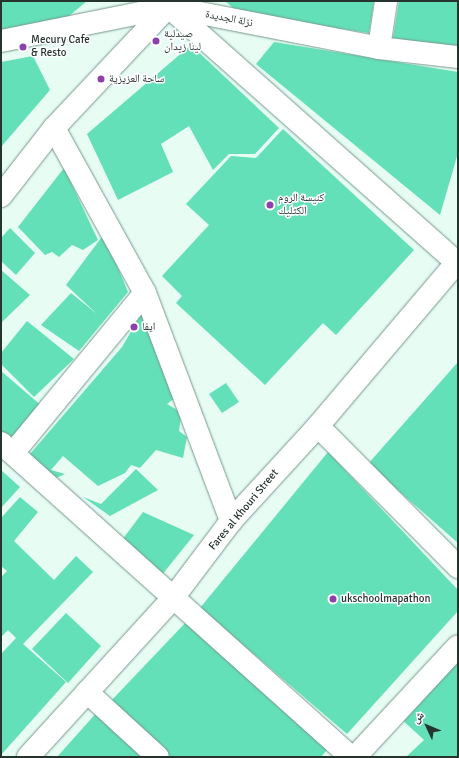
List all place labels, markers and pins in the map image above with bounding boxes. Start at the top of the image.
place label: صيدلية لينا زيدان [164,28,201,54]
place label: Mecury Cafe & Resto [31,34,90,60]
marker: صيدلية لينا زيدان [151,36,161,46]
marker: Mecury Cafe & Resto [18,42,28,52]
place label: ساحة العزيزية [109,72,164,86]
marker: ساحة العزيزية [96,74,106,84]
place label: كنيسة الروم الكثليك [278,192,324,218]
marker: كنيسة الروم الكثليك [265,200,275,210]
place label: ايفا [142,320,155,334]
marker: ايفا [129,322,139,332]
place label: ukschoolmapathon [341,592,430,606]
marker: ukschoolmapathon [328,594,338,604]

